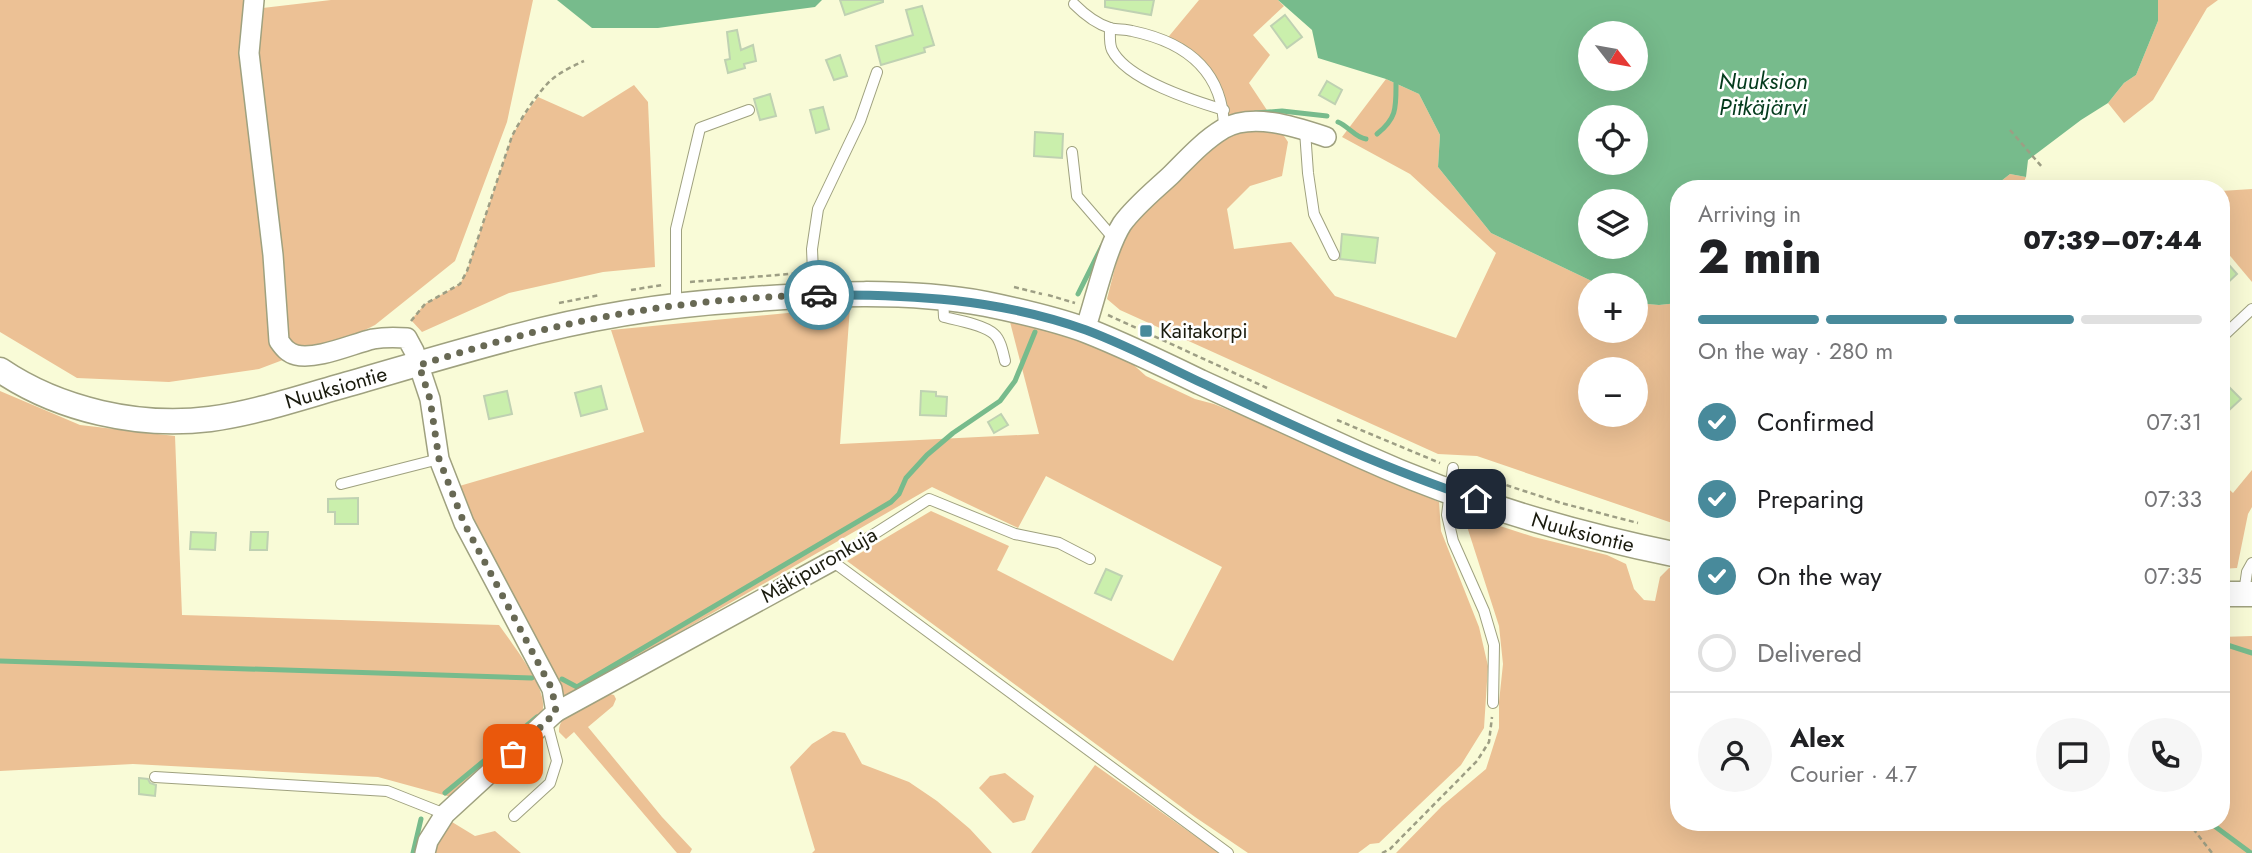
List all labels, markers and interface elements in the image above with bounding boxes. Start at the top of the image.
north arrow [1578,21,1648,91]
map controls [1578,21,1648,427]
water label: Nuuksion Pitkäjärvi [1718,64,1808,124]
button: locate [1578,105,1648,175]
button: layers [1578,189,1648,259]
text: Arriving in [1698,197,1801,231]
text: 07:39–07:44 [2023,221,2202,259]
text: 2 min [1698,224,1822,290]
courier [784,260,854,330]
button: + [1578,273,1648,343]
icon: car [800,276,838,314]
place label: Kaitakorpi [1160,316,1248,346]
marker: Kaitakorpi [1138,323,1154,339]
text: On the way · 280 m [1698,334,1893,368]
button: − [1578,357,1648,427]
street label: Nuuksiontie [281,359,391,417]
icon: check [1698,403,1736,441]
text: Confirmed [1757,403,1874,441]
text: 07:31 [2146,405,2202,439]
pin [1446,469,1506,529]
icon: home [1457,480,1495,518]
icon: check [1698,480,1736,518]
text: Preparing [1757,480,1864,518]
text: 07:33 [2144,482,2202,516]
street label: Nuuksiontie [1528,504,1638,560]
street label: Mäkipuronkuja [755,520,883,610]
icon: check [1698,557,1736,595]
text: On the way [1757,557,1882,595]
text: 07:35 [2144,559,2202,593]
text: Delivered [1757,634,1862,672]
button: person [1698,718,1772,792]
button: chat [2036,718,2110,792]
button: phone [2128,718,2202,792]
text: Alex [1790,719,1844,757]
pin [483,724,543,784]
icon: bag [494,735,532,773]
text: Courier · 4.7 [1790,757,1917,791]

